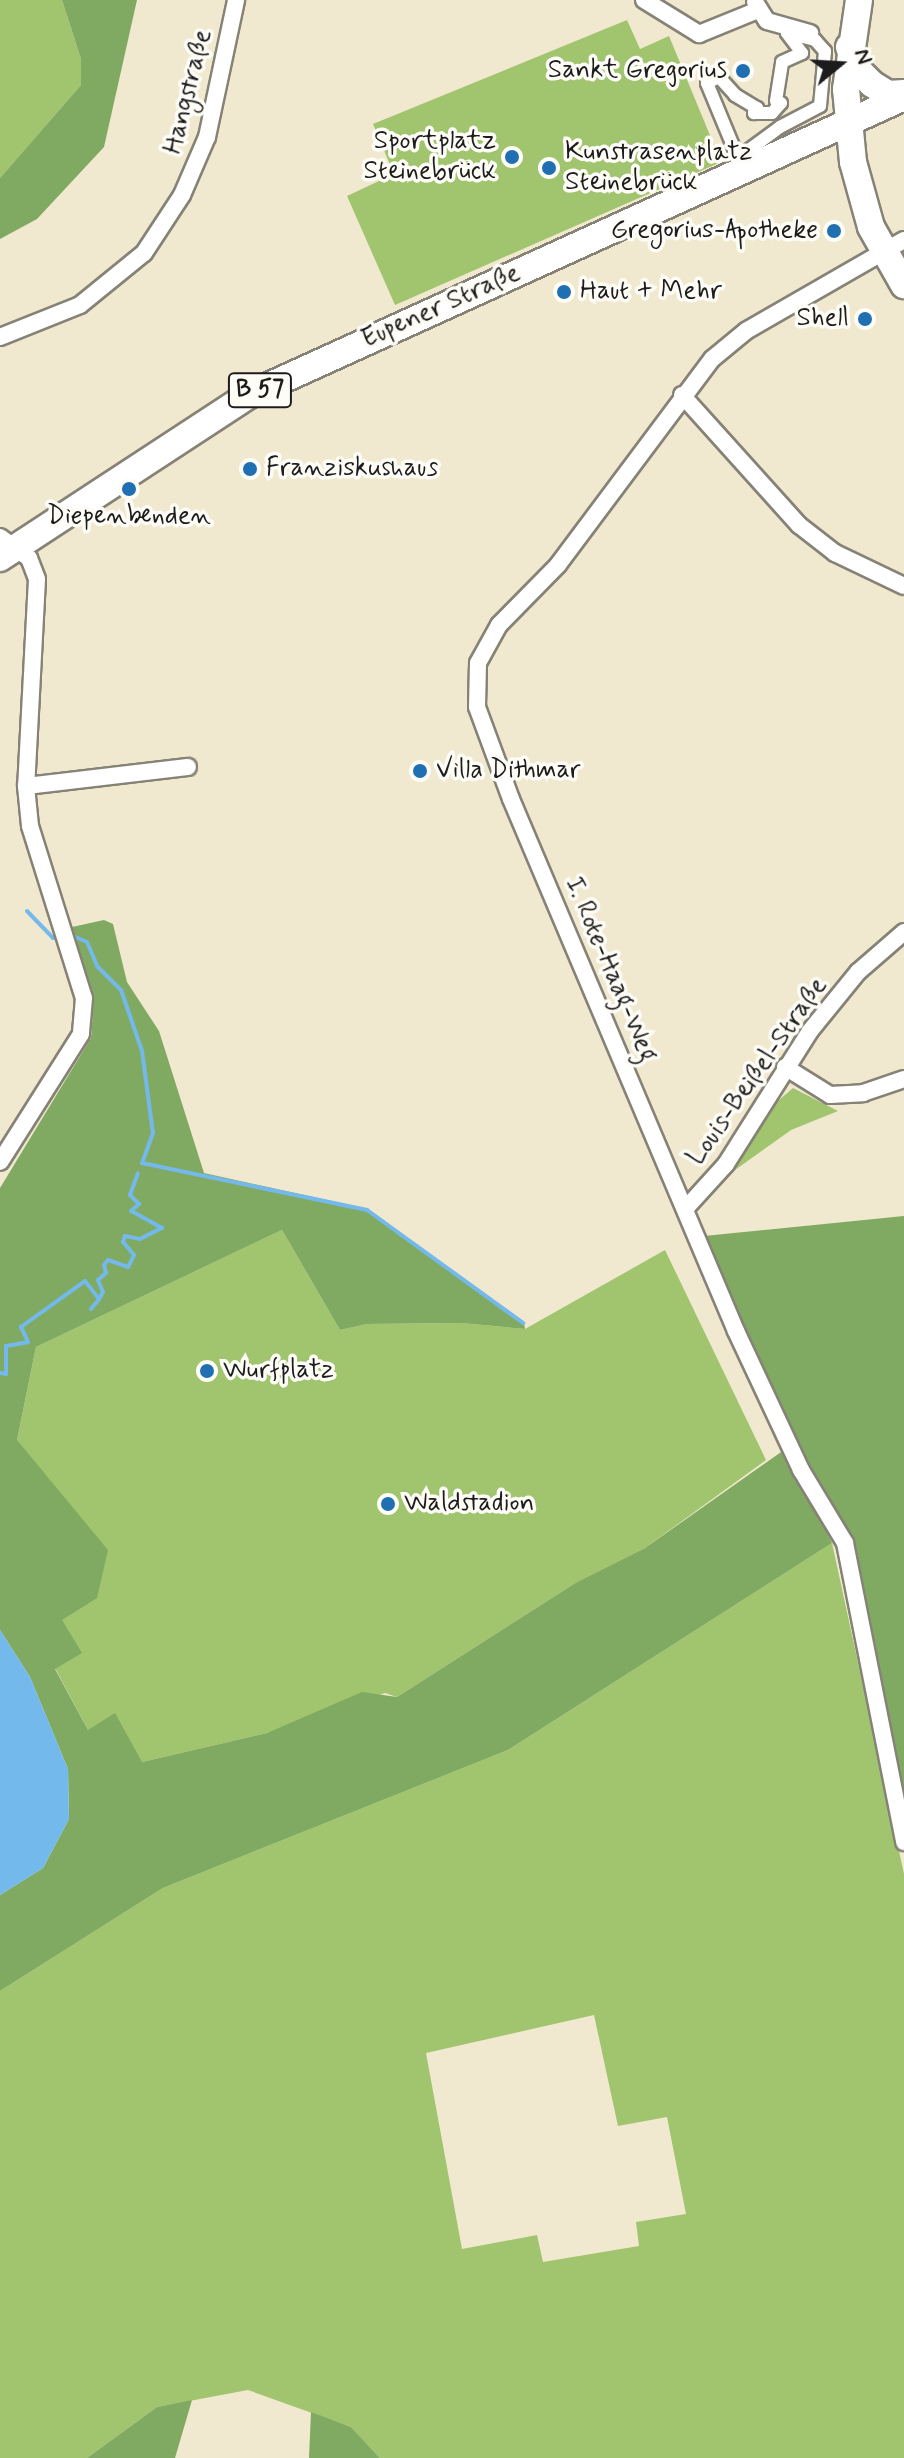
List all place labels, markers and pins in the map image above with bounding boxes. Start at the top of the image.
place label: Sankt Gregorius [546,55,727,87]
marker: Sankt Gregorius [734,62,752,80]
place label: Sportplatz Steinebrück [364,126,496,188]
place label: Kunstrasenplatz Steinebrück [565,137,752,198]
marker: Sportplatz Steinebrück [503,148,521,166]
marker: Kunstrasenplatz Steinebrück [540,159,558,177]
place label: Gregorius-Apotheke [611,215,818,247]
marker: Gregorius-Apotheke [825,222,843,240]
place label: Haut + Mehr [580,276,722,308]
marker: Haut + Mehr [555,283,573,301]
place label: Shell [797,303,849,335]
marker: Shell [856,310,874,328]
place label: Franziskushaus [266,453,438,485]
marker: Franziskushaus [241,460,259,478]
marker: Diepenbenden [120,480,138,498]
place label: Diepenbenden [47,501,211,533]
place label: Villa Dithmar [436,755,581,787]
marker: Villa Dithmar [411,762,429,780]
place label: Wurfplatz [223,1355,334,1387]
marker: Wurfplatz [198,1362,216,1380]
place label: Waldstadion [404,1488,534,1520]
marker: Waldstadion [379,1495,397,1513]

